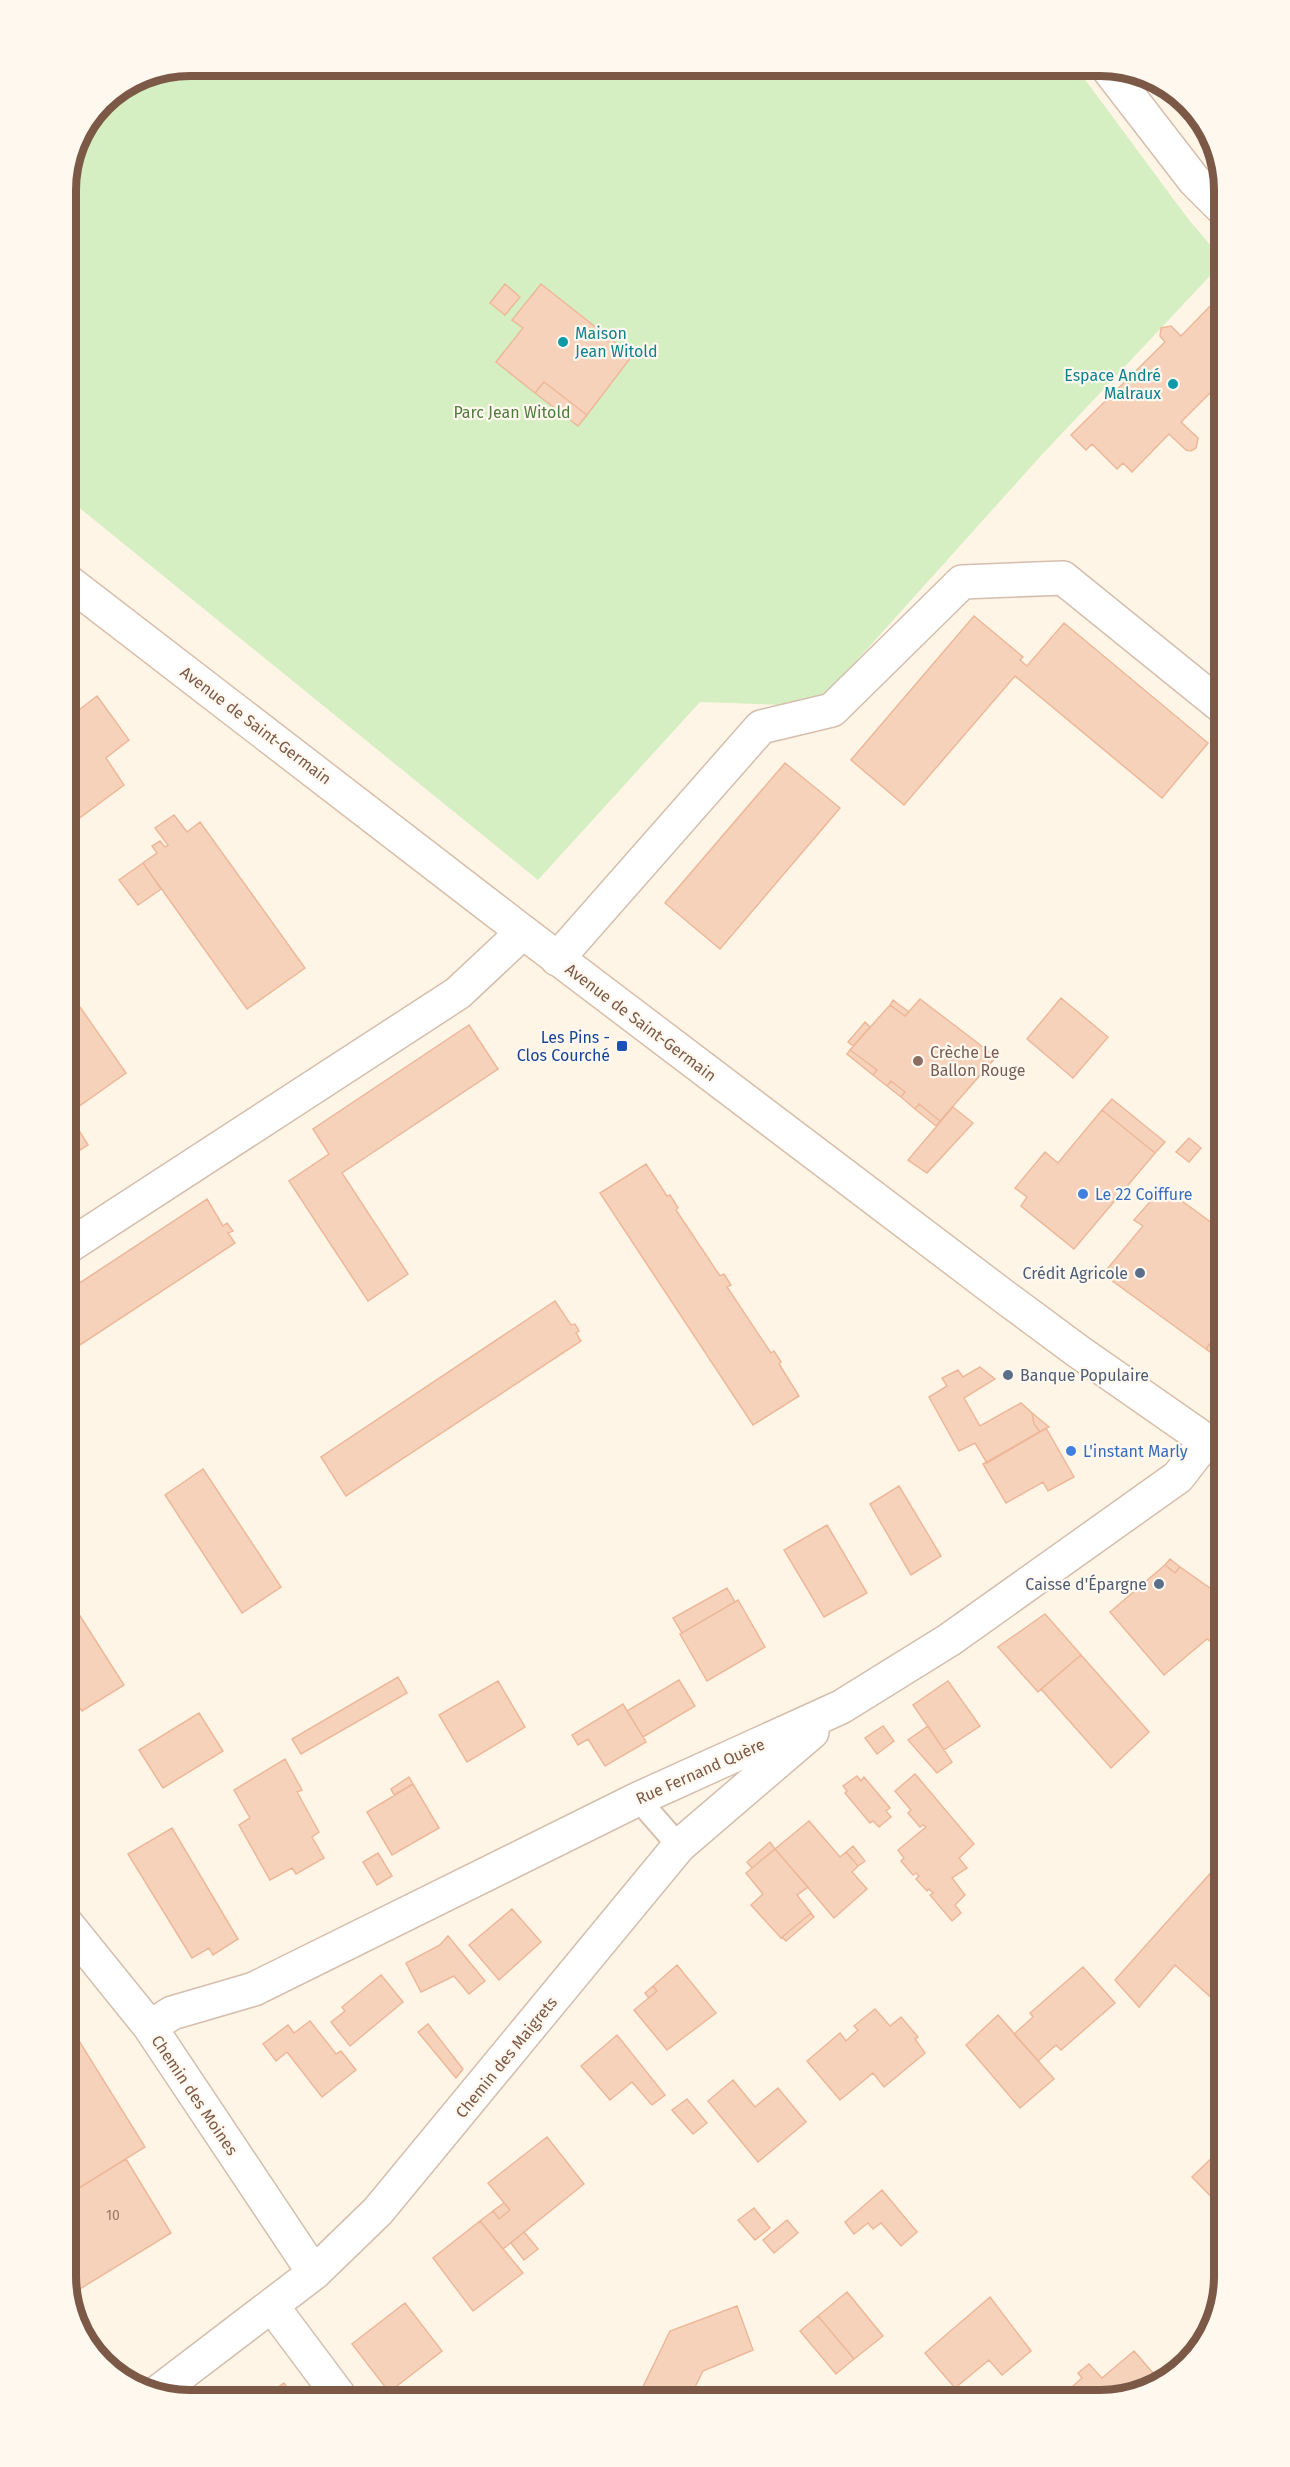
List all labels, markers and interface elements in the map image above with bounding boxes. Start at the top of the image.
place label: Maison Jean Witold [575,324,658,361]
marker: Maison Jean Witold [556,335,570,349]
place label: Espace André Malraux [1064,366,1161,403]
marker: Espace André Malraux [1166,377,1180,391]
park label: Parc Jean Witold [453,403,571,422]
street label: Avenue de Saint-Germain [176,662,335,788]
street label: Avenue de Saint-Germain [561,959,720,1085]
place label: Les Pins - Clos Courché [517,1028,610,1065]
marker: Les Pins - Clos Courché [615,1039,629,1053]
place label: Crèche Le Ballon Rouge [930,1043,1025,1080]
marker: Crèche Le Ballon Rouge [911,1054,925,1068]
place label: Le 22 Coiffure [1095,1185,1193,1204]
marker: Le 22 Coiffure [1076,1187,1090,1201]
place label: Crédit Agricole [1023,1264,1128,1283]
marker: Crédit Agricole [1133,1266,1147,1280]
place label: Banque Populaire [1020,1366,1149,1385]
marker: Banque Populaire [1001,1368,1015,1382]
place label: L'instant Marly [1083,1442,1188,1461]
marker: L'instant Marly [1064,1444,1078,1458]
place label: Caisse d'Épargne [1025,1574,1147,1594]
marker: Caisse d'Épargne [1152,1577,1166,1591]
street label: Rue Fernand Quère [633,1735,768,1808]
street label: Chemin des Maigrets [452,1993,561,2122]
street label: Chemin des Moines [147,2032,242,2159]
house number: 10 [106,2207,120,2224]

